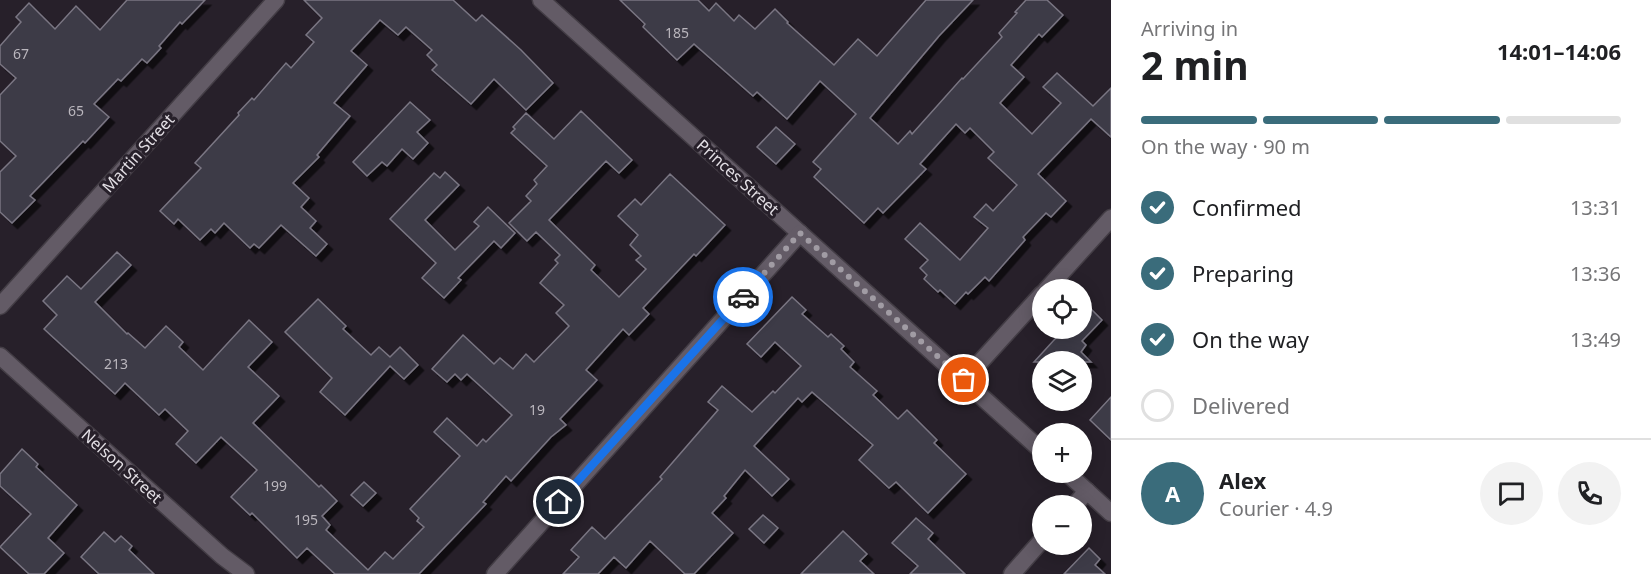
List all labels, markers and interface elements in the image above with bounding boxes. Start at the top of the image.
text: Arriving in [1141,15,1238,42]
house number: 185 [665,23,689,42]
text: 14:01–14:06 [1497,36,1621,66]
text: 2 min [1141,38,1248,91]
house number: 67 [13,44,29,63]
house number: 65 [68,101,84,120]
street label: Martin Street [97,109,179,197]
text: On the way · 90 m [1141,133,1310,160]
street label: Princes Street [692,134,784,220]
icon: check [1141,191,1174,224]
text: Confirmed [1192,192,1302,222]
text: 13:31 [1570,194,1621,221]
icon: check [1141,257,1174,290]
text: Preparing [1192,258,1294,288]
text: 13:36 [1570,260,1621,287]
courier [713,267,773,327]
map controls [1032,279,1092,555]
button: locate [1032,279,1092,339]
icon: car [727,281,760,314]
icon: check [1141,323,1174,356]
text: On the way [1192,324,1309,354]
text: 13:49 [1570,326,1621,353]
button: layers [1032,351,1092,411]
house number: 213 [104,354,128,373]
pin [938,354,989,405]
icon: bag [947,363,980,396]
text: Delivered [1192,390,1290,420]
house number: 19 [529,400,545,419]
button: + [1032,423,1092,483]
street label: Nelson Street [77,424,167,508]
button: chat [1480,462,1543,525]
button: phone [1558,462,1621,525]
text: Alex [1219,465,1266,495]
house number: 199 [263,476,287,495]
pin [533,476,584,527]
text: A [1165,478,1180,508]
icon: home [542,485,575,518]
button: − [1032,495,1092,555]
text: Courier · 4.9 [1219,495,1333,522]
house number: 195 [294,510,318,529]

